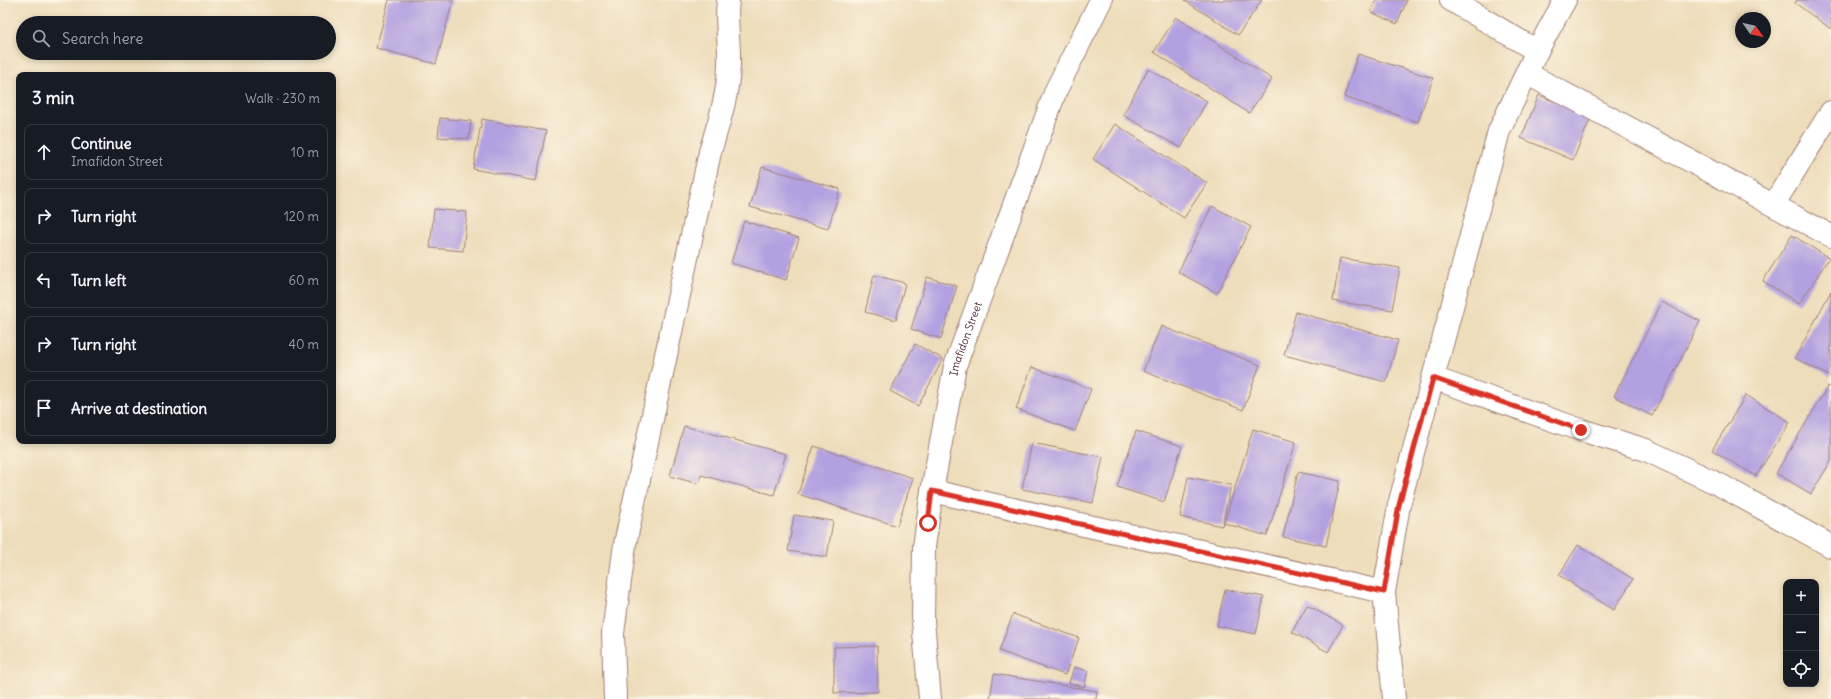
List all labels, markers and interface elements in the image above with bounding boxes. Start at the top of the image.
north arrow [1735,12,1771,48]
search box [16,16,336,60]
icon: search [30,27,52,49]
text: Search here [62,29,143,48]
text: 3 min [32,87,74,109]
text: Walk · 230 m [245,90,320,107]
text: Continue [71,134,132,153]
icon: ahead [33,141,55,163]
text: 10 m [291,144,319,161]
text: Imafidon Street [71,153,163,170]
icon: right [33,205,55,227]
text: Turn right [71,207,136,226]
text: 120 m [284,208,319,225]
icon: left [33,269,55,291]
text: Turn left [71,271,126,290]
text: 60 m [288,272,319,289]
street label: Imafidon Street [946,300,985,377]
icon: right [33,333,55,355]
text: Turn right [71,335,136,354]
text: 40 m [288,336,319,353]
icon: arrive [33,397,55,419]
text: Arrive at destination [71,399,207,418]
route end [1572,421,1590,439]
route start [919,514,937,532]
map controls [1783,579,1819,687]
button: + [1783,579,1819,615]
button: − [1783,615,1819,651]
button: locate [1783,651,1819,687]

